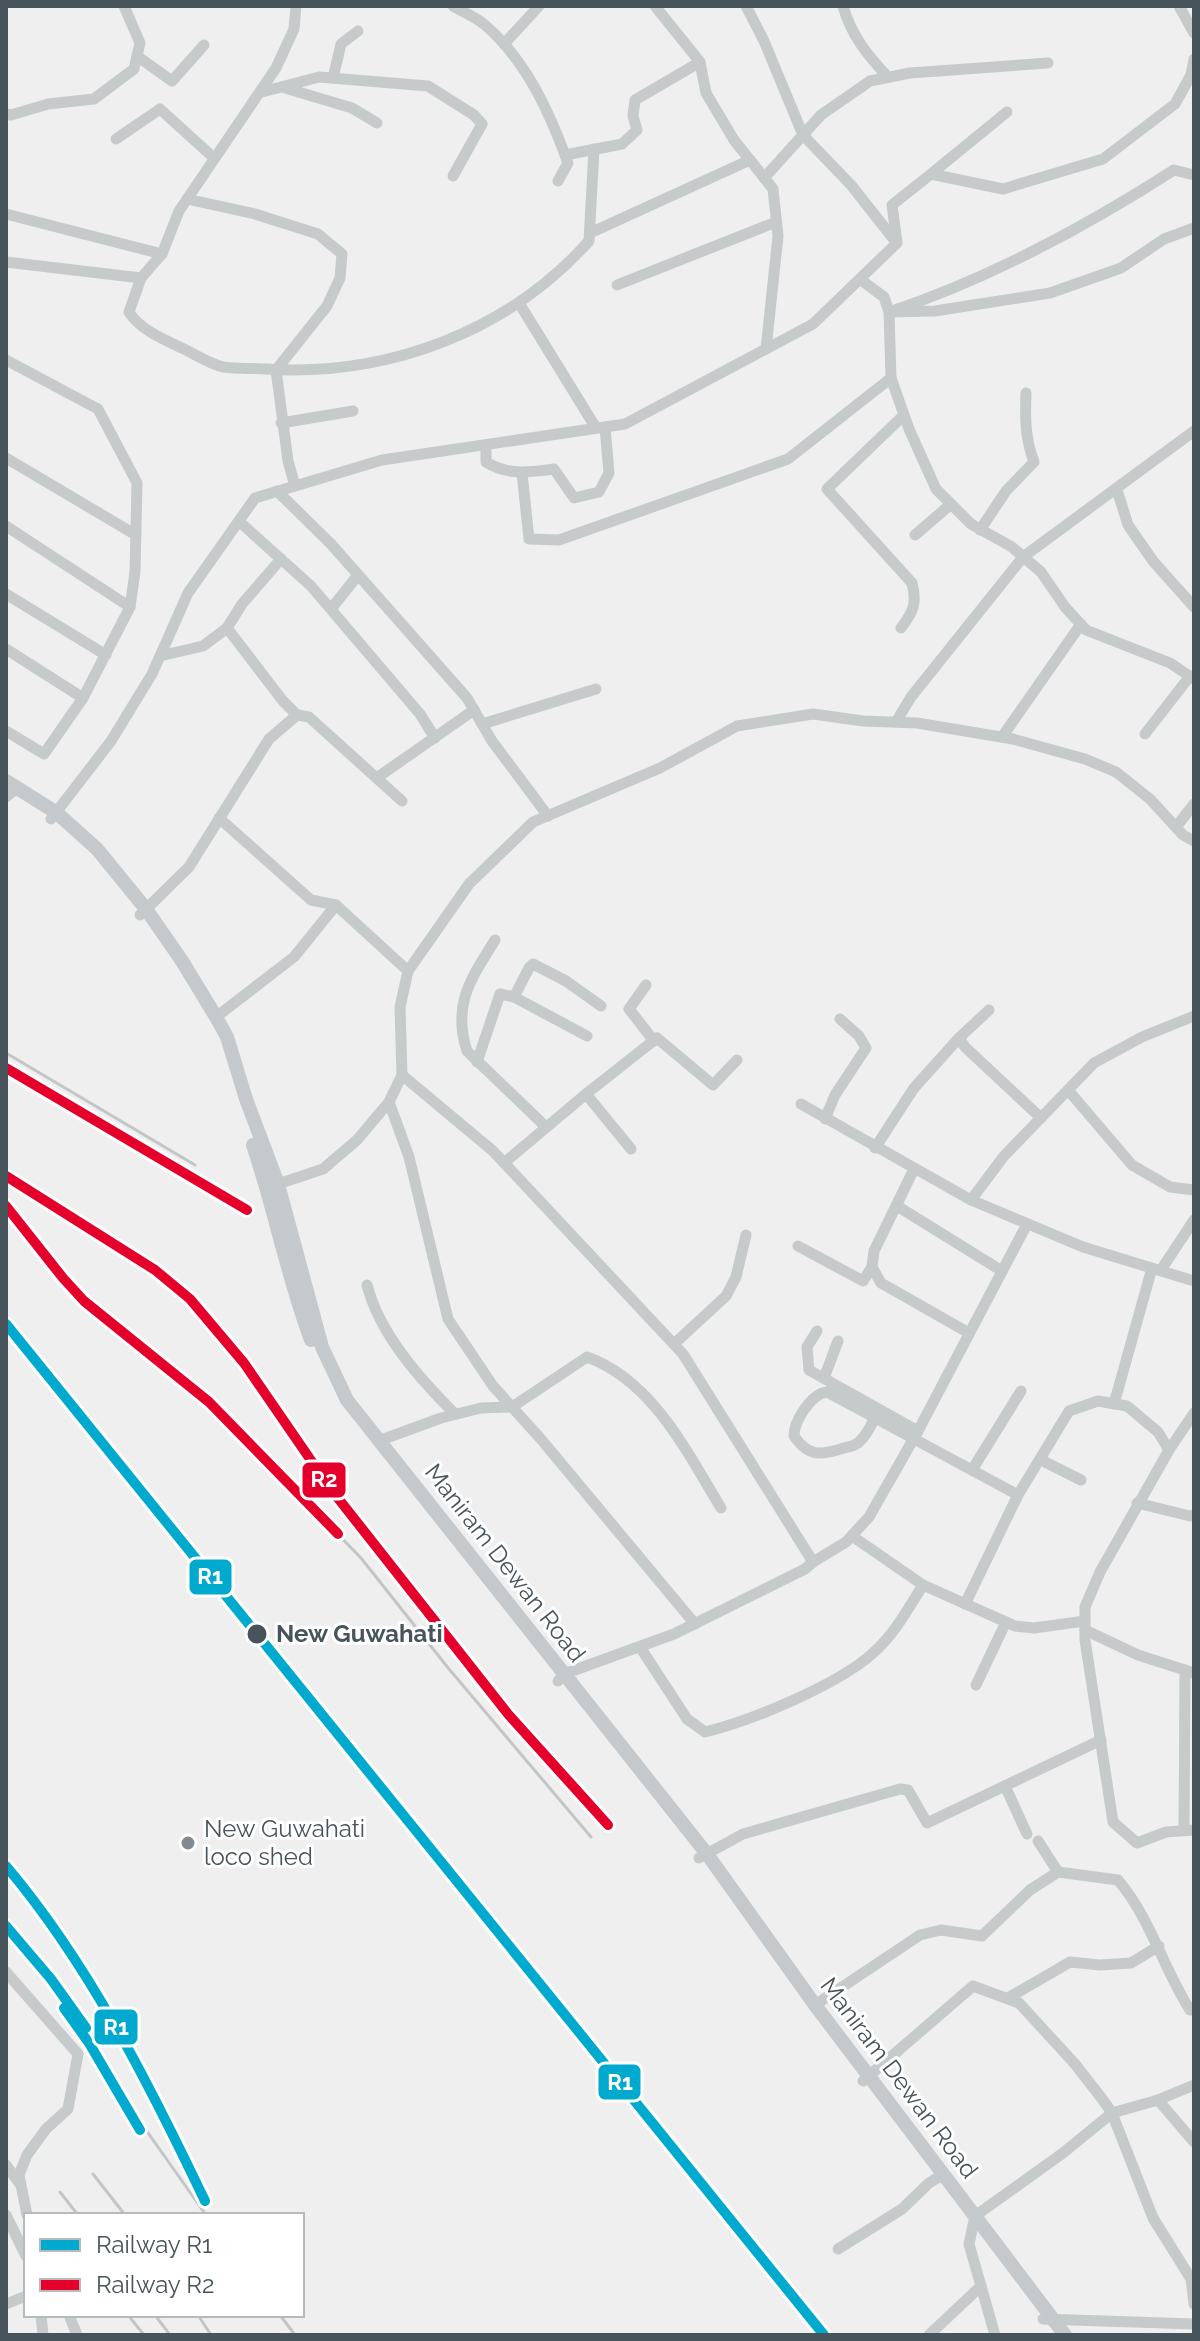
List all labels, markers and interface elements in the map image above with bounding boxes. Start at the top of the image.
street label: Maniram Dewan Road [419,1458,592,1668]
line badge: R2 [301,1461,347,1499]
text: R2 [310,1466,338,1492]
line badge: R1 [188,1558,233,1596]
text: R1 [197,1563,223,1589]
place label: New Guwahati [276,1619,443,1648]
marker: New Guwahati [245,1622,269,1646]
place label: New Guwahati loco shed [204,1814,365,1871]
marker: New Guwahati loco shed [179,1834,197,1852]
street label: Maniram Dewan Road [814,1972,984,2184]
line badge: R1 [93,2008,139,2046]
text: R1 [103,2014,129,2040]
line badge: R1 [597,2063,642,2101]
text: R1 [607,2069,633,2095]
legend [24,2213,304,2317]
text: Railway R1 [96,2230,212,2259]
text: Railway R2 [96,2270,214,2299]

